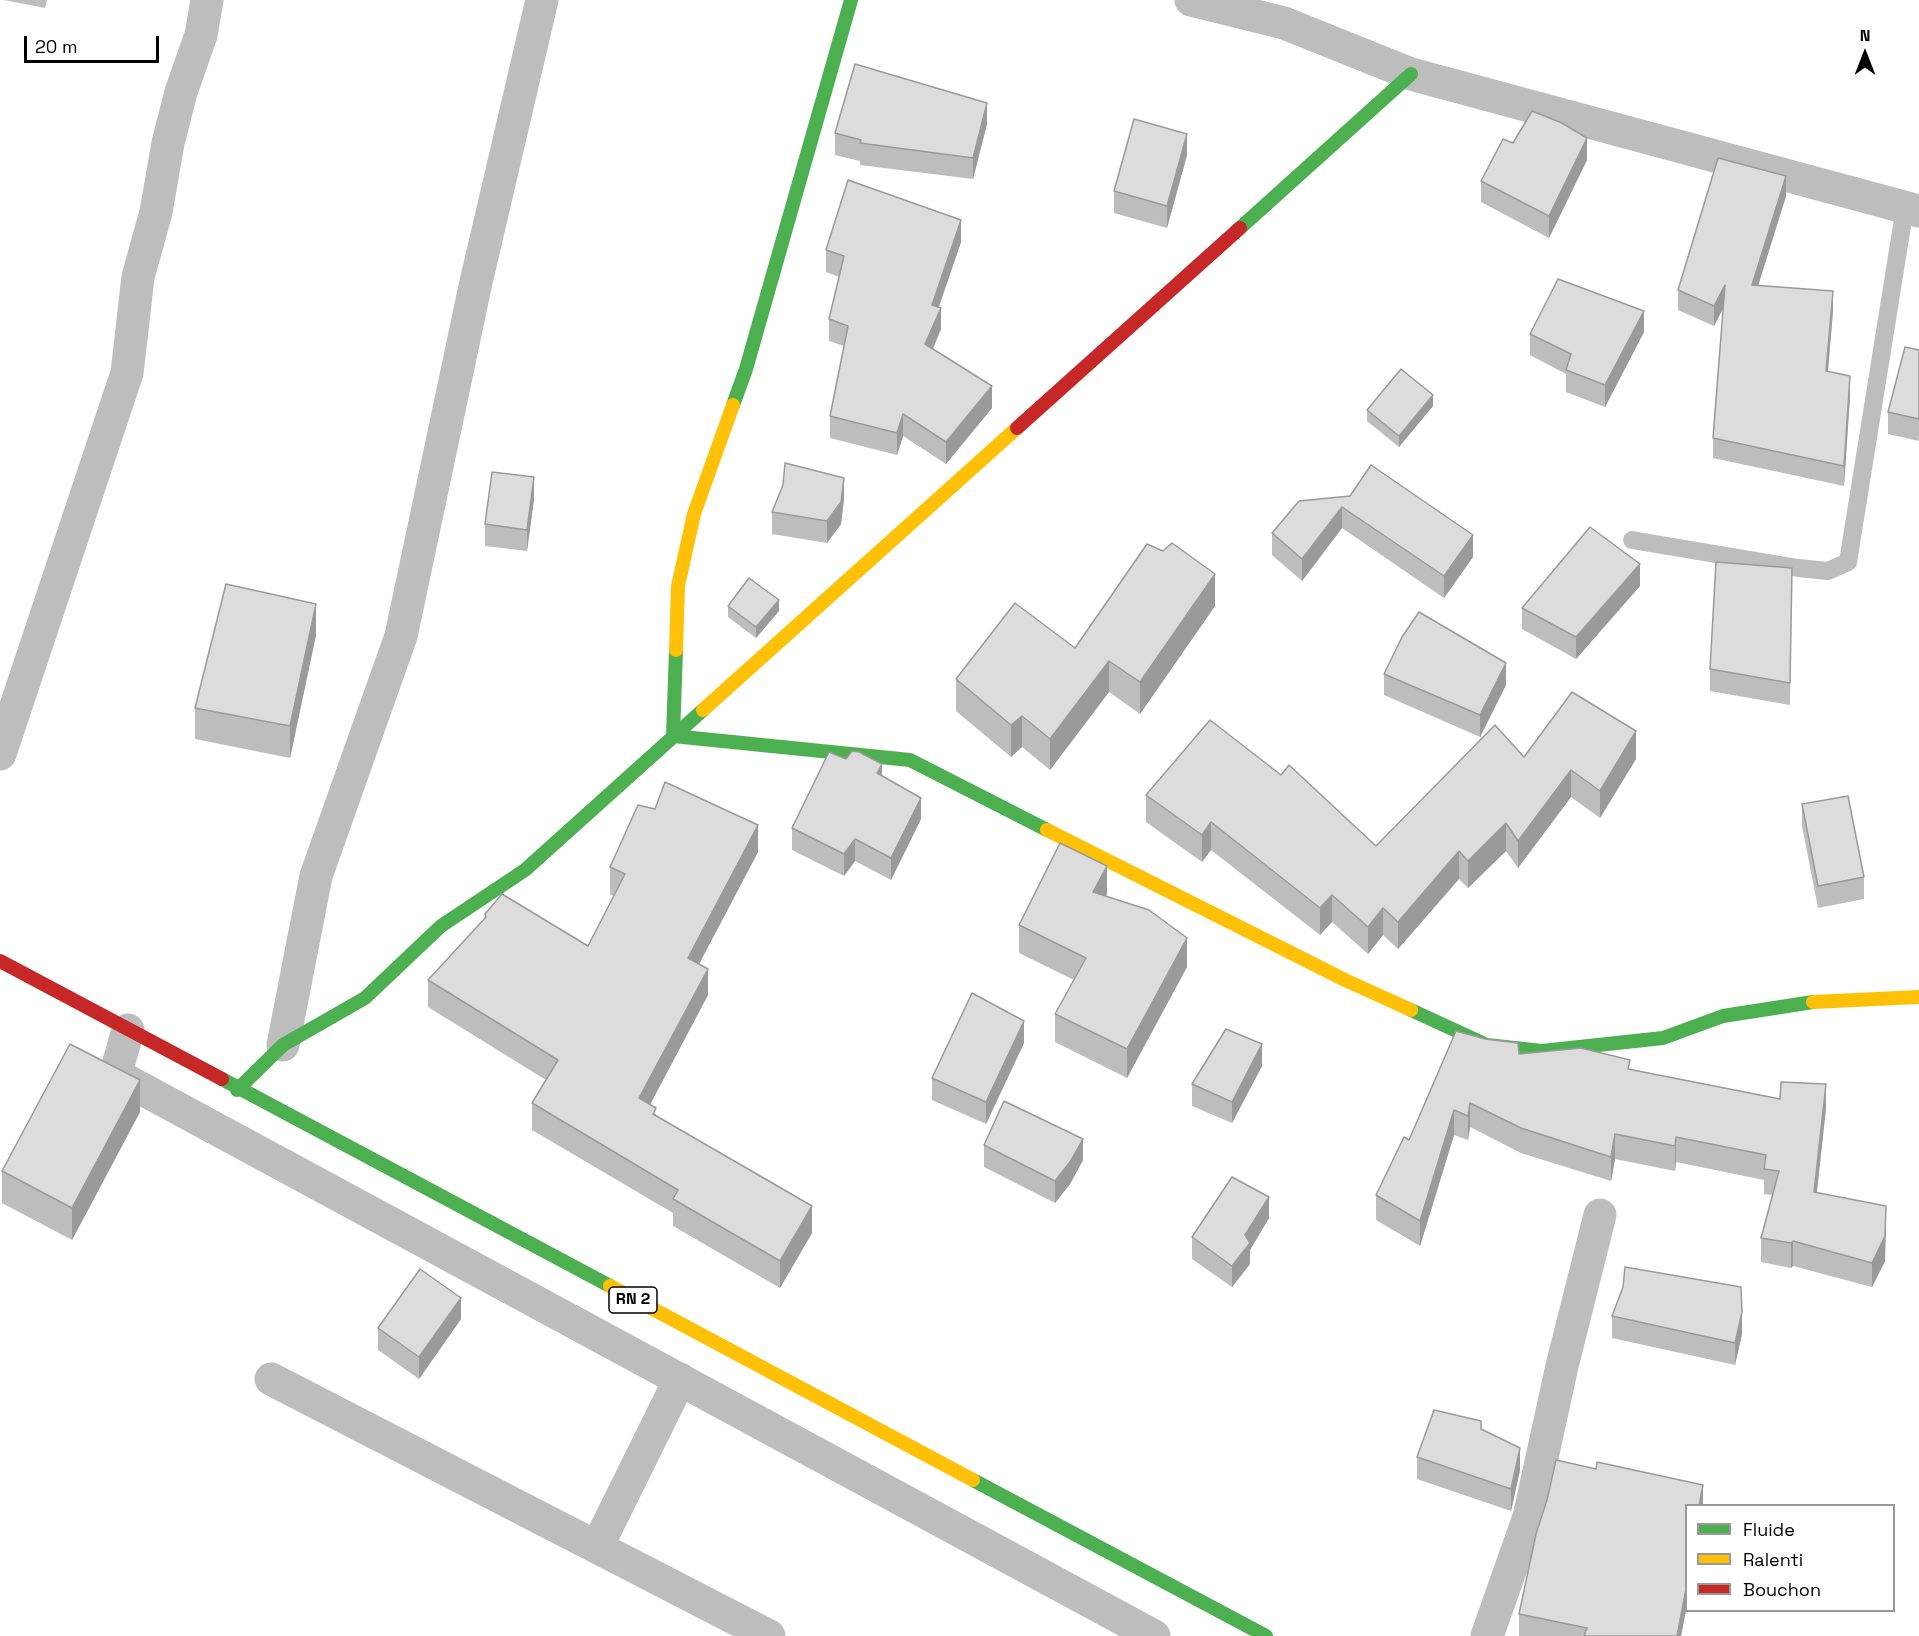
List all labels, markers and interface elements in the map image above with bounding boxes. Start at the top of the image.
scale bar [27,24,162,62]
north arrow [1835,24,1895,84]
text: N [1860,25,1870,46]
text: 20 m [35,35,78,58]
road number: RN 2 [609,1287,657,1313]
legend [1685,1504,1895,1612]
text: Fluide [1743,1518,1795,1541]
text: Ralenti [1743,1548,1803,1571]
text: Bouchon [1743,1578,1821,1601]

